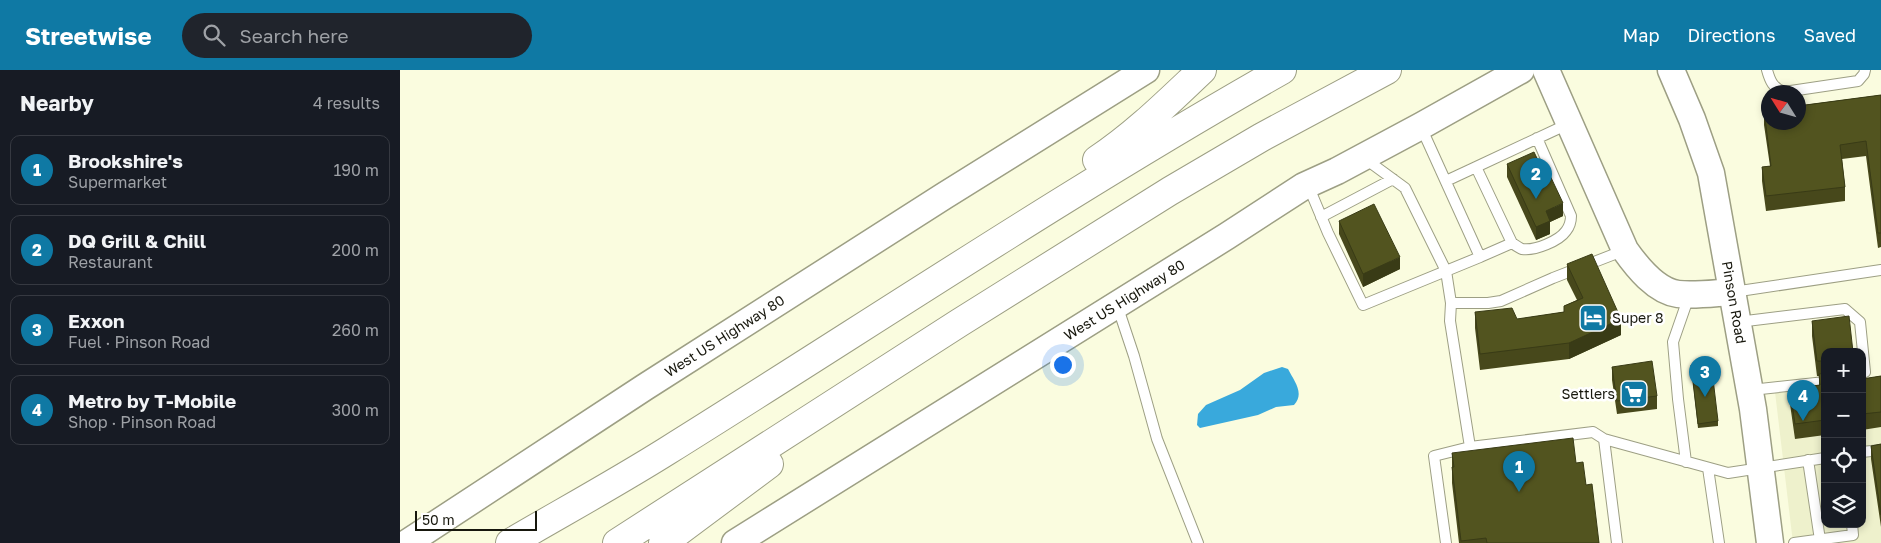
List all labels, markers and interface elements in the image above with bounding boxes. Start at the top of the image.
search box [182,13,532,58]
text: Streetwise [25,21,152,50]
icon: search [200,21,228,49]
text: Search here [240,24,348,47]
text: Map [1623,24,1659,46]
text: Directions [1687,24,1775,46]
text: Saved [1803,24,1856,46]
north arrow [1761,85,1806,130]
text: Nearby [20,90,94,116]
text: 4 results [313,93,380,113]
text: Brookshire's [68,149,183,172]
pin: 2 [1520,158,1552,199]
text: 1 [33,160,41,180]
text: 190 m [333,160,379,180]
text: Supermarket [68,172,167,192]
text: DQ Grill & Chill [68,229,206,252]
text: 2 [32,240,42,260]
text: 200 m [332,240,379,260]
text: Restaurant [68,252,153,272]
street label: West US Highway 80 [1061,256,1188,344]
street label: Pinson Road [1719,260,1750,345]
street label: West US Highway 80 [661,291,787,380]
hotel icon: Super 8 [1578,303,1608,333]
text: Exxon [68,309,125,332]
place label: Super 8 [1612,309,1664,326]
text: 3 [32,320,42,340]
text: 260 m [332,320,379,340]
text: Fuel · Pinson Road [68,332,210,352]
map controls [1821,348,1866,528]
button: + [1821,348,1866,393]
your location [1050,352,1076,378]
pin: 3 [1689,356,1721,397]
supermarket icon: Settlers [1619,379,1649,409]
pin: 4 [1787,380,1819,421]
place label: Settlers [1562,385,1615,402]
text: Metro by T-Mobile [68,389,236,412]
button: − [1821,393,1866,438]
text: 4 [32,400,42,420]
text: 300 m [332,400,379,420]
text: Shop · Pinson Road [68,412,216,432]
button: locate [1821,438,1866,483]
pin: 1 [1503,451,1535,492]
button: layers [1821,483,1866,528]
scale bar [415,508,538,531]
text: 50 m [422,511,455,528]

